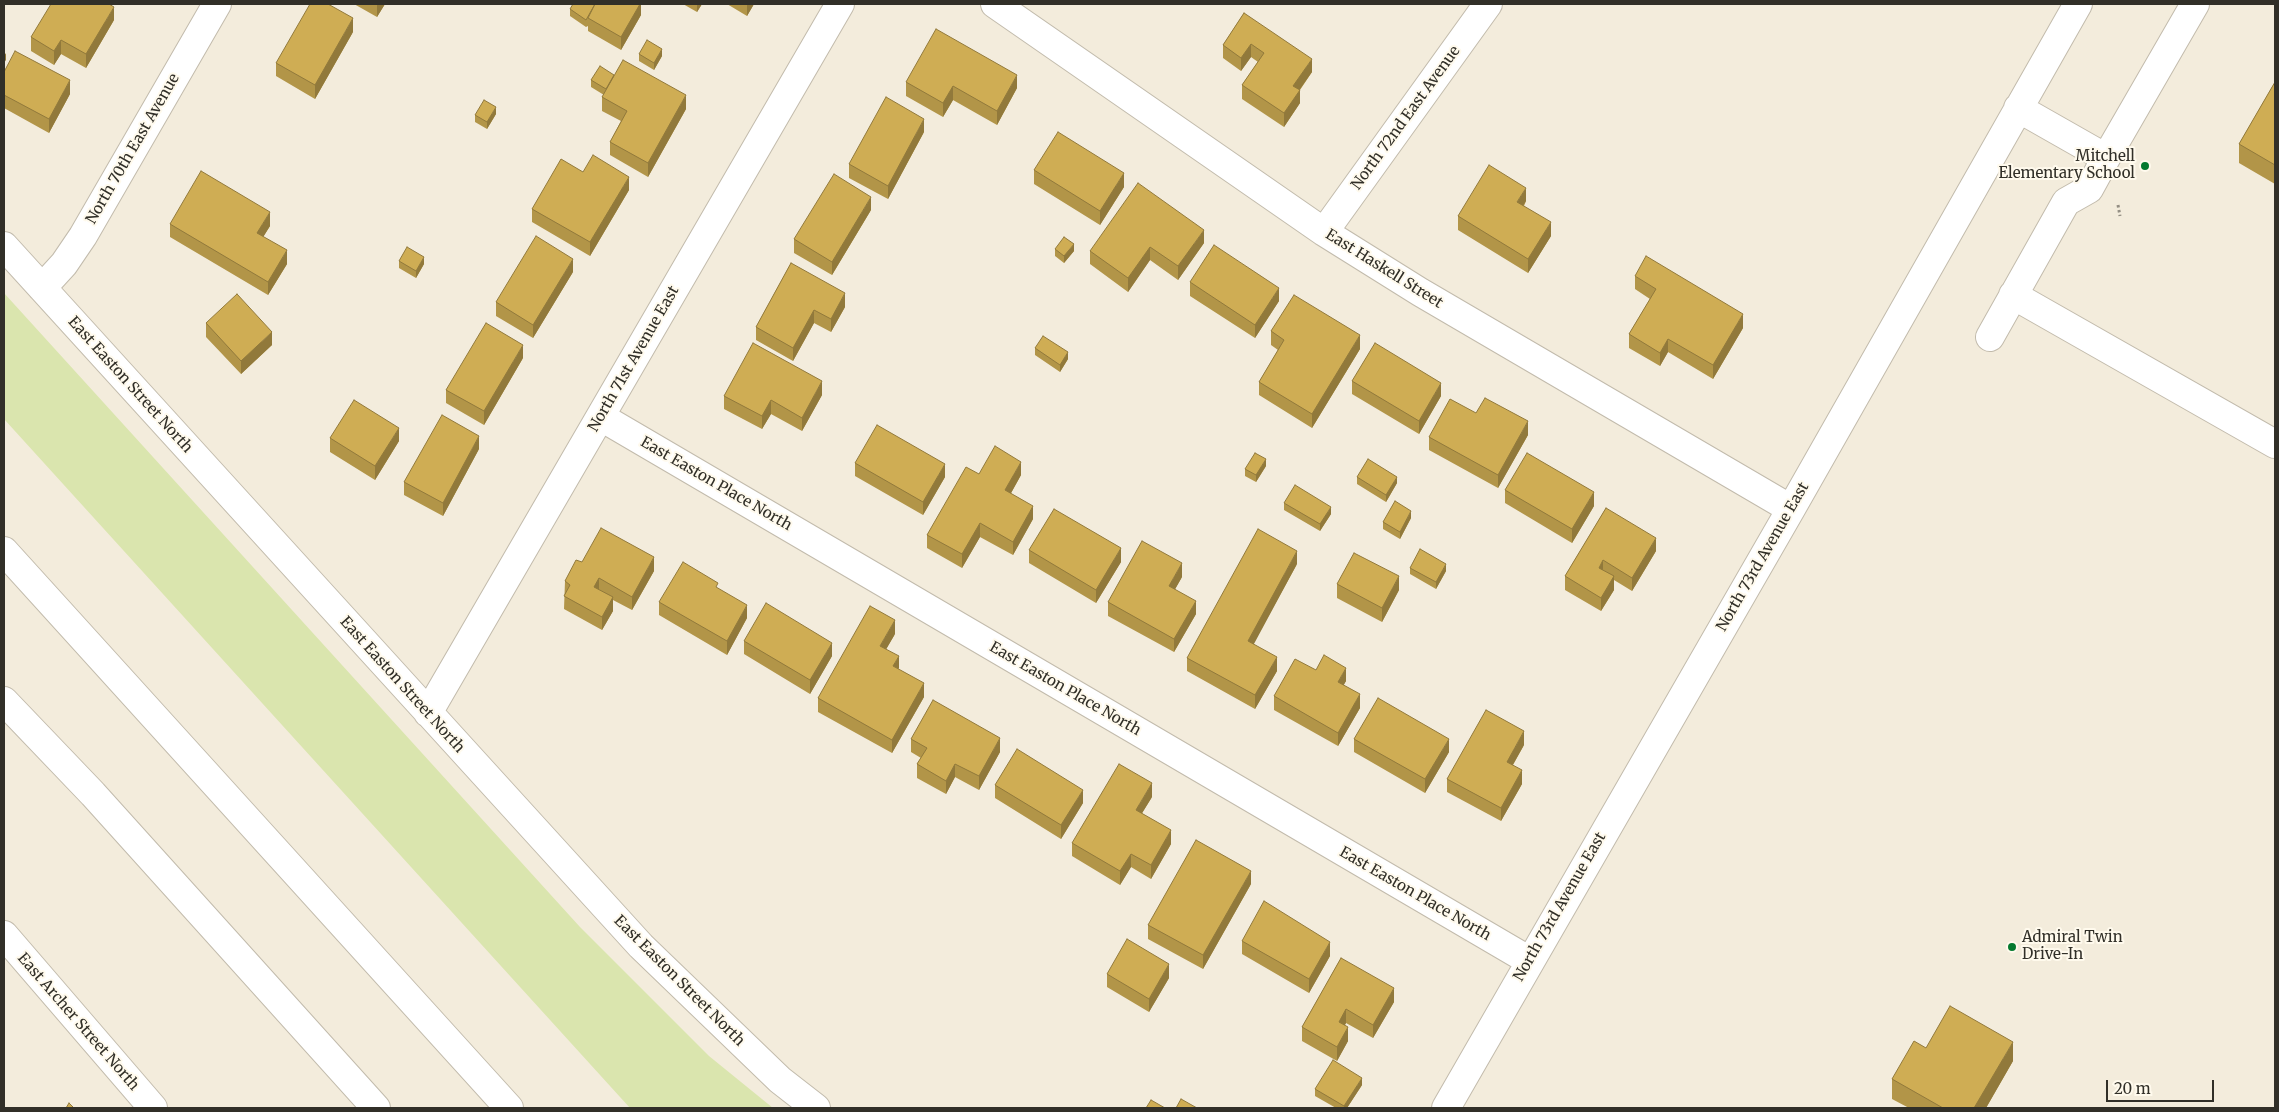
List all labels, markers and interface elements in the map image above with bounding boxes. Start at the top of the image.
street label: North 72nd East Avenue [1348,43,1464,193]
street label: North 70th East Avenue [83,71,183,227]
place label: Mitchell Elementary School [1998,148,2135,183]
marker: Mitchell Elementary School [2139,160,2151,172]
street label: East Haskell Street [1322,226,1446,312]
street label: North 71st Avenue East [585,283,683,435]
street label: East Easton Street North [64,313,196,457]
street label: East Easton Place North [637,433,795,535]
street label: North 73rd Avenue East [1713,479,1813,635]
street label: East Easton Street North [336,613,468,757]
street label: East Easton Place North [986,638,1144,740]
street label: North 73rd Avenue East [1510,829,1610,985]
street label: East Easton Place North [1336,843,1494,945]
street label: East Easton Street North [610,912,748,1050]
place label: Admiral Twin Drive-In [2022,929,2123,964]
marker: Admiral Twin Drive-In [2006,941,2018,953]
street label: East Archer Street North [13,950,143,1094]
scale bar [2109,1070,2216,1102]
text: 20 m [2114,1079,2151,1098]

